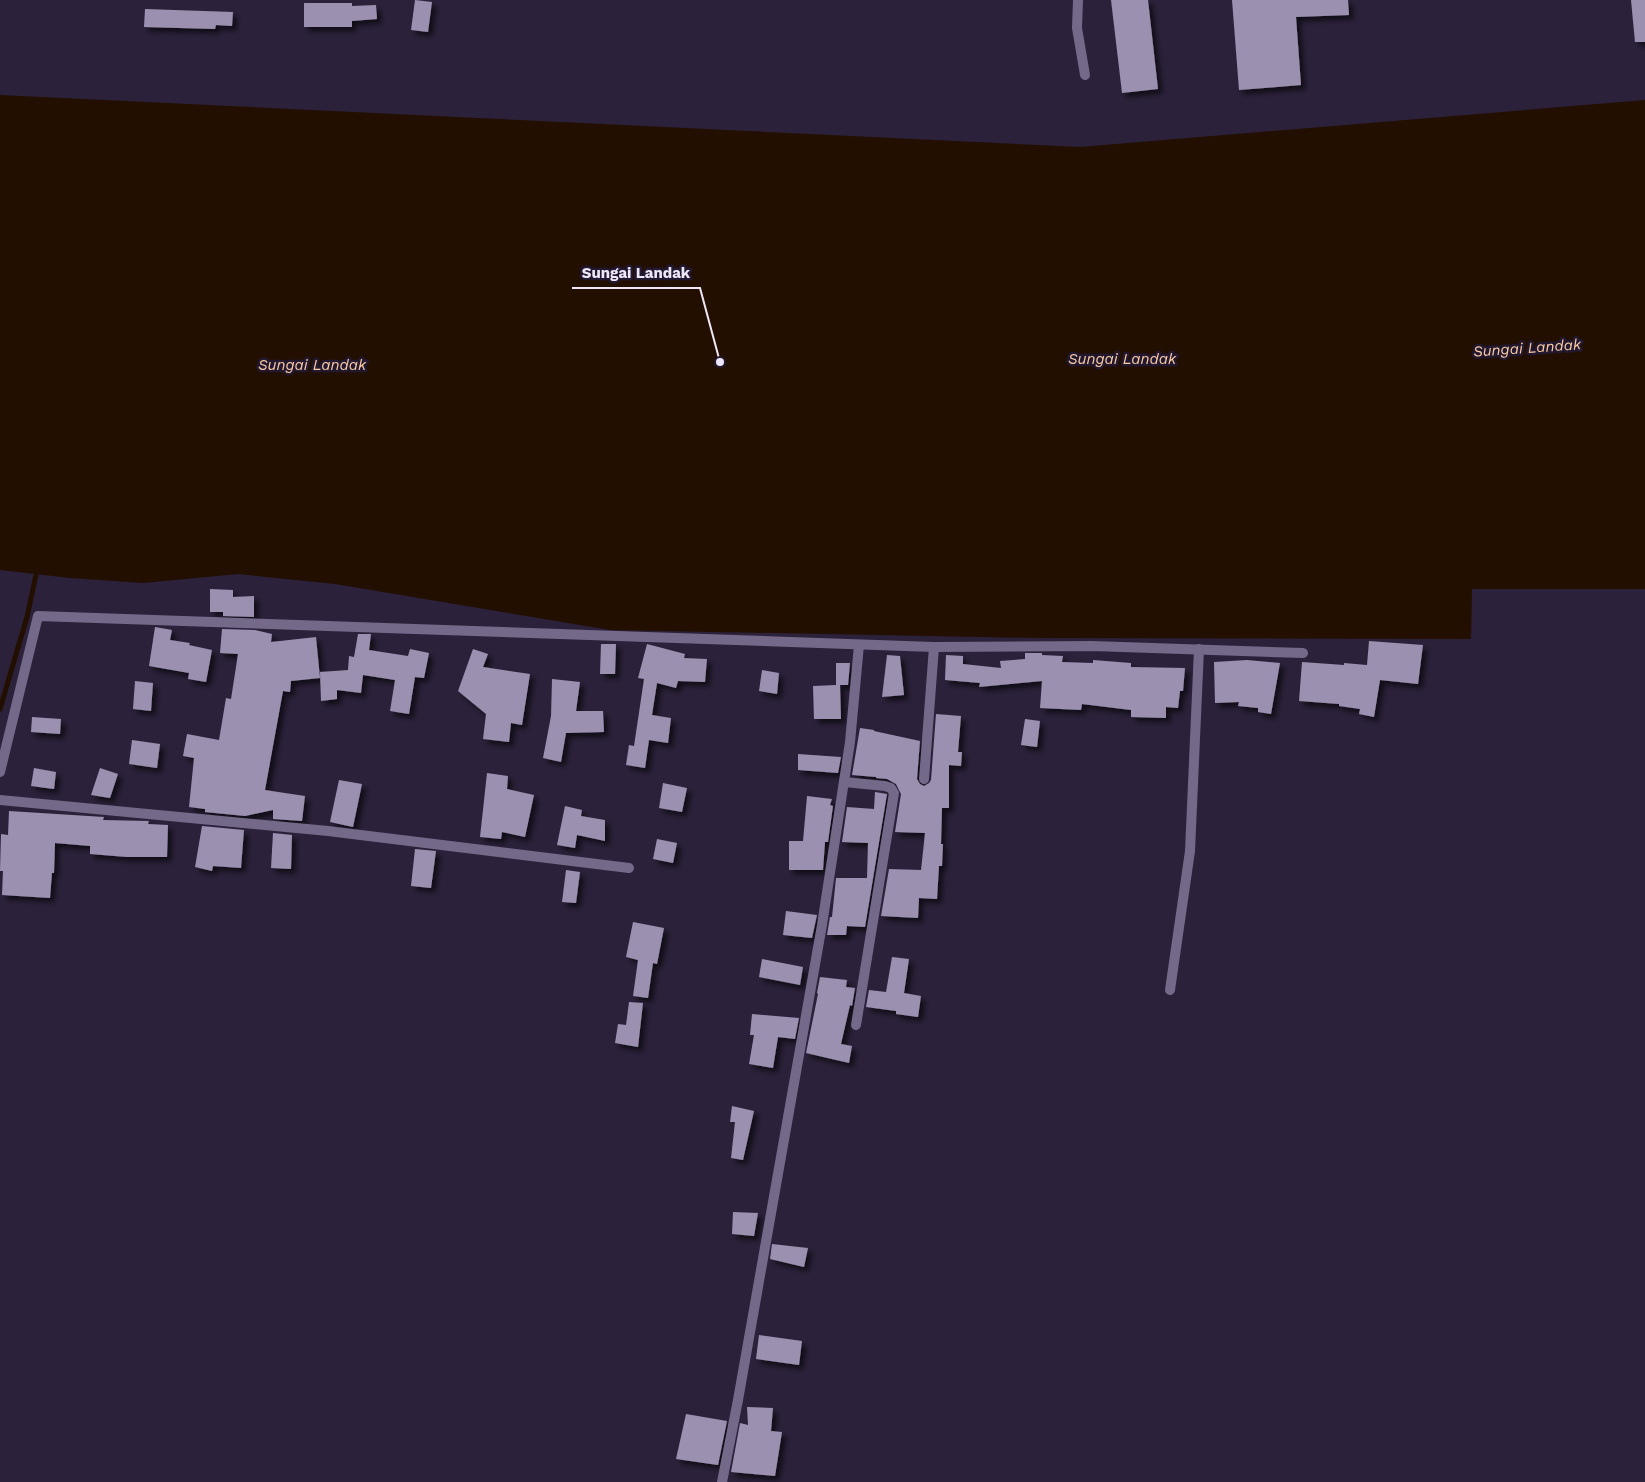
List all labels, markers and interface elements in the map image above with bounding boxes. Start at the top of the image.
callout: Sungai Landak [572,258,700,288]
text: Sungai Landak [582,264,691,282]
water label: Sungai Landak [1472,335,1582,361]
water label: Sungai Landak [1068,350,1177,368]
water label: Sungai Landak [258,356,367,374]

